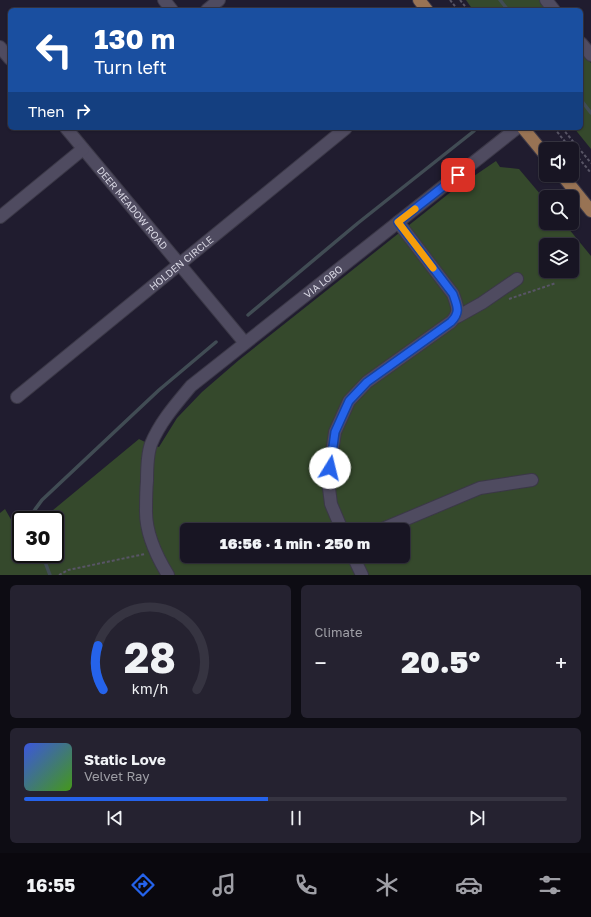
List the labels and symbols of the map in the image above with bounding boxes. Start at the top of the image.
pin [441,158,475,192]
street label: DEER MEADOW ROAD [95,164,170,252]
street label: HOLDEN CIRCLE [147,233,216,293]
street label: VIA LOBO [301,263,345,300]
position arrow [309,447,351,489]
speed limit sign: 30 [12,511,64,563]

